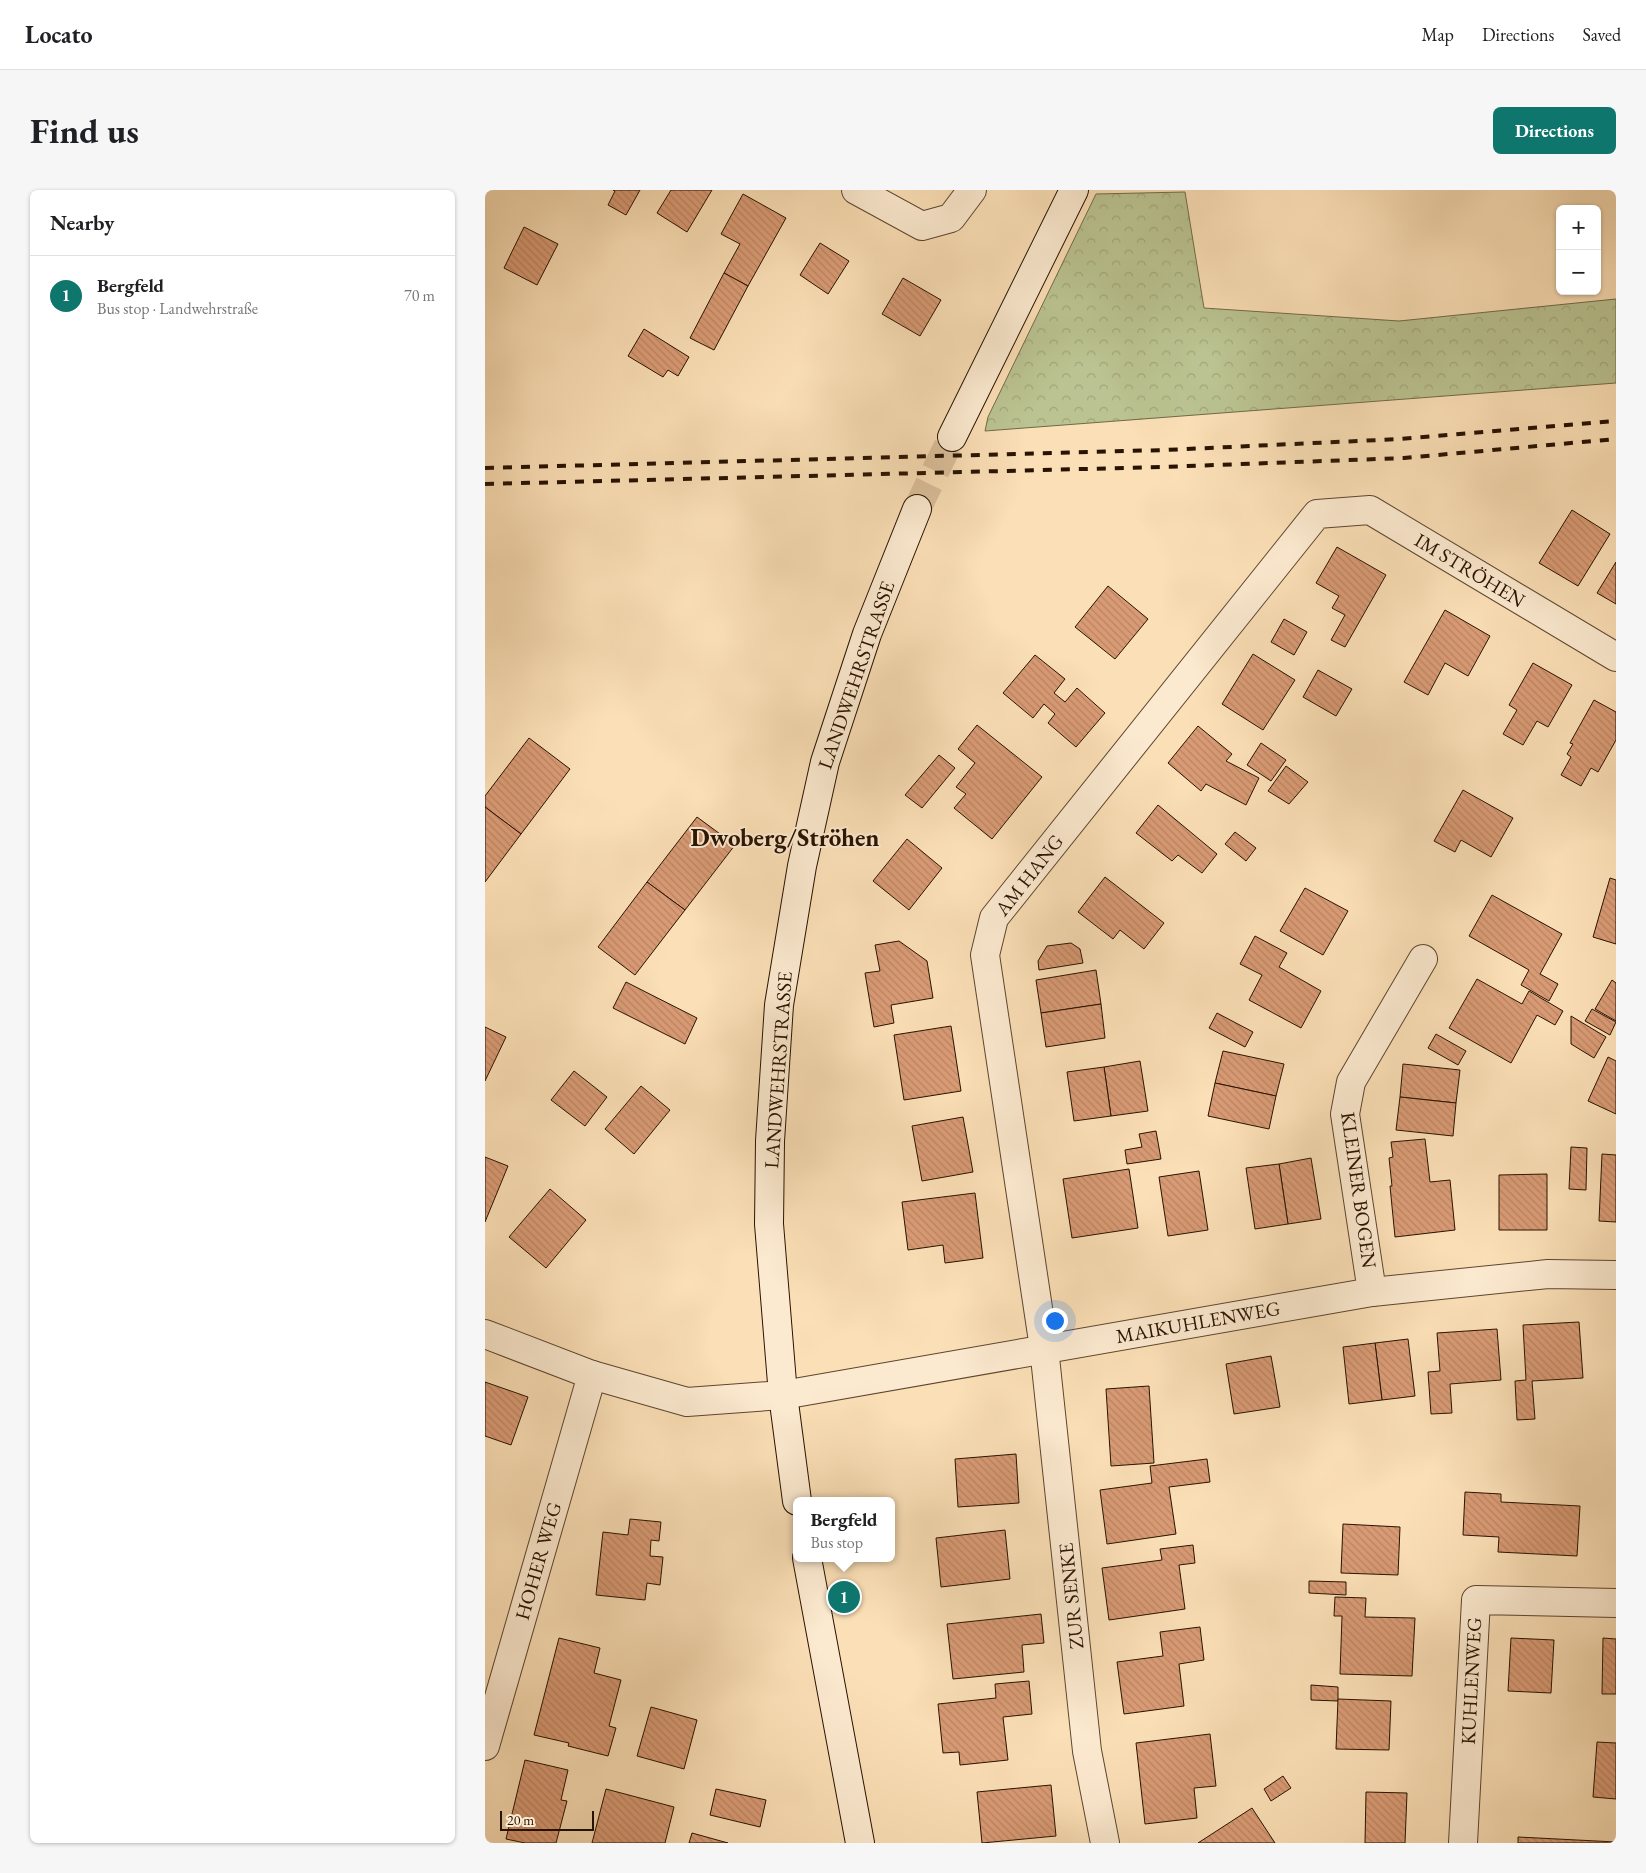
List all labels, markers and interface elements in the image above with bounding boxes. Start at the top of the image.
text: Locato [25,19,93,50]
text: Map [1422,23,1454,46]
text: Directions [1482,23,1554,46]
text: Saved [1582,23,1621,46]
button: Directions [1493,107,1616,154]
text: Find us [30,108,139,153]
map controls [1556,205,1601,295]
button: + [1556,205,1601,250]
text: Nearby [50,209,114,236]
button: − [1556,250,1601,295]
text: Bergfeld [97,273,164,298]
text: 1 [62,285,70,306]
text: 70 m [404,285,435,306]
text: Bus stop · Landwehrstraße [97,298,258,319]
street label: IM STRÖHEN [1410,527,1530,613]
street label: LANDWEHRSTRASSE [812,578,900,772]
district label: Dwoberg/Ströhen [691,821,879,854]
street label: AM HANG [988,829,1069,922]
street label: LANDWEHRSTRASSE [758,971,798,1169]
street label: KLEINER BOGEN [1335,1110,1383,1270]
street label: MAIKUHLENWEG [1114,1295,1282,1349]
your location [1042,1308,1068,1334]
popup [793,1497,895,1562]
street label: HOHER WEG [509,1499,567,1623]
text: Bergfeld [810,1507,878,1532]
text: Bus stop [810,1532,863,1553]
street label: ZUR SENKE [1053,1542,1089,1650]
pin: 1 [828,1578,860,1616]
street label: KUHLENWEG [1455,1617,1487,1745]
scale bar [500,1808,594,1831]
text: 20 m [507,1811,534,1829]

